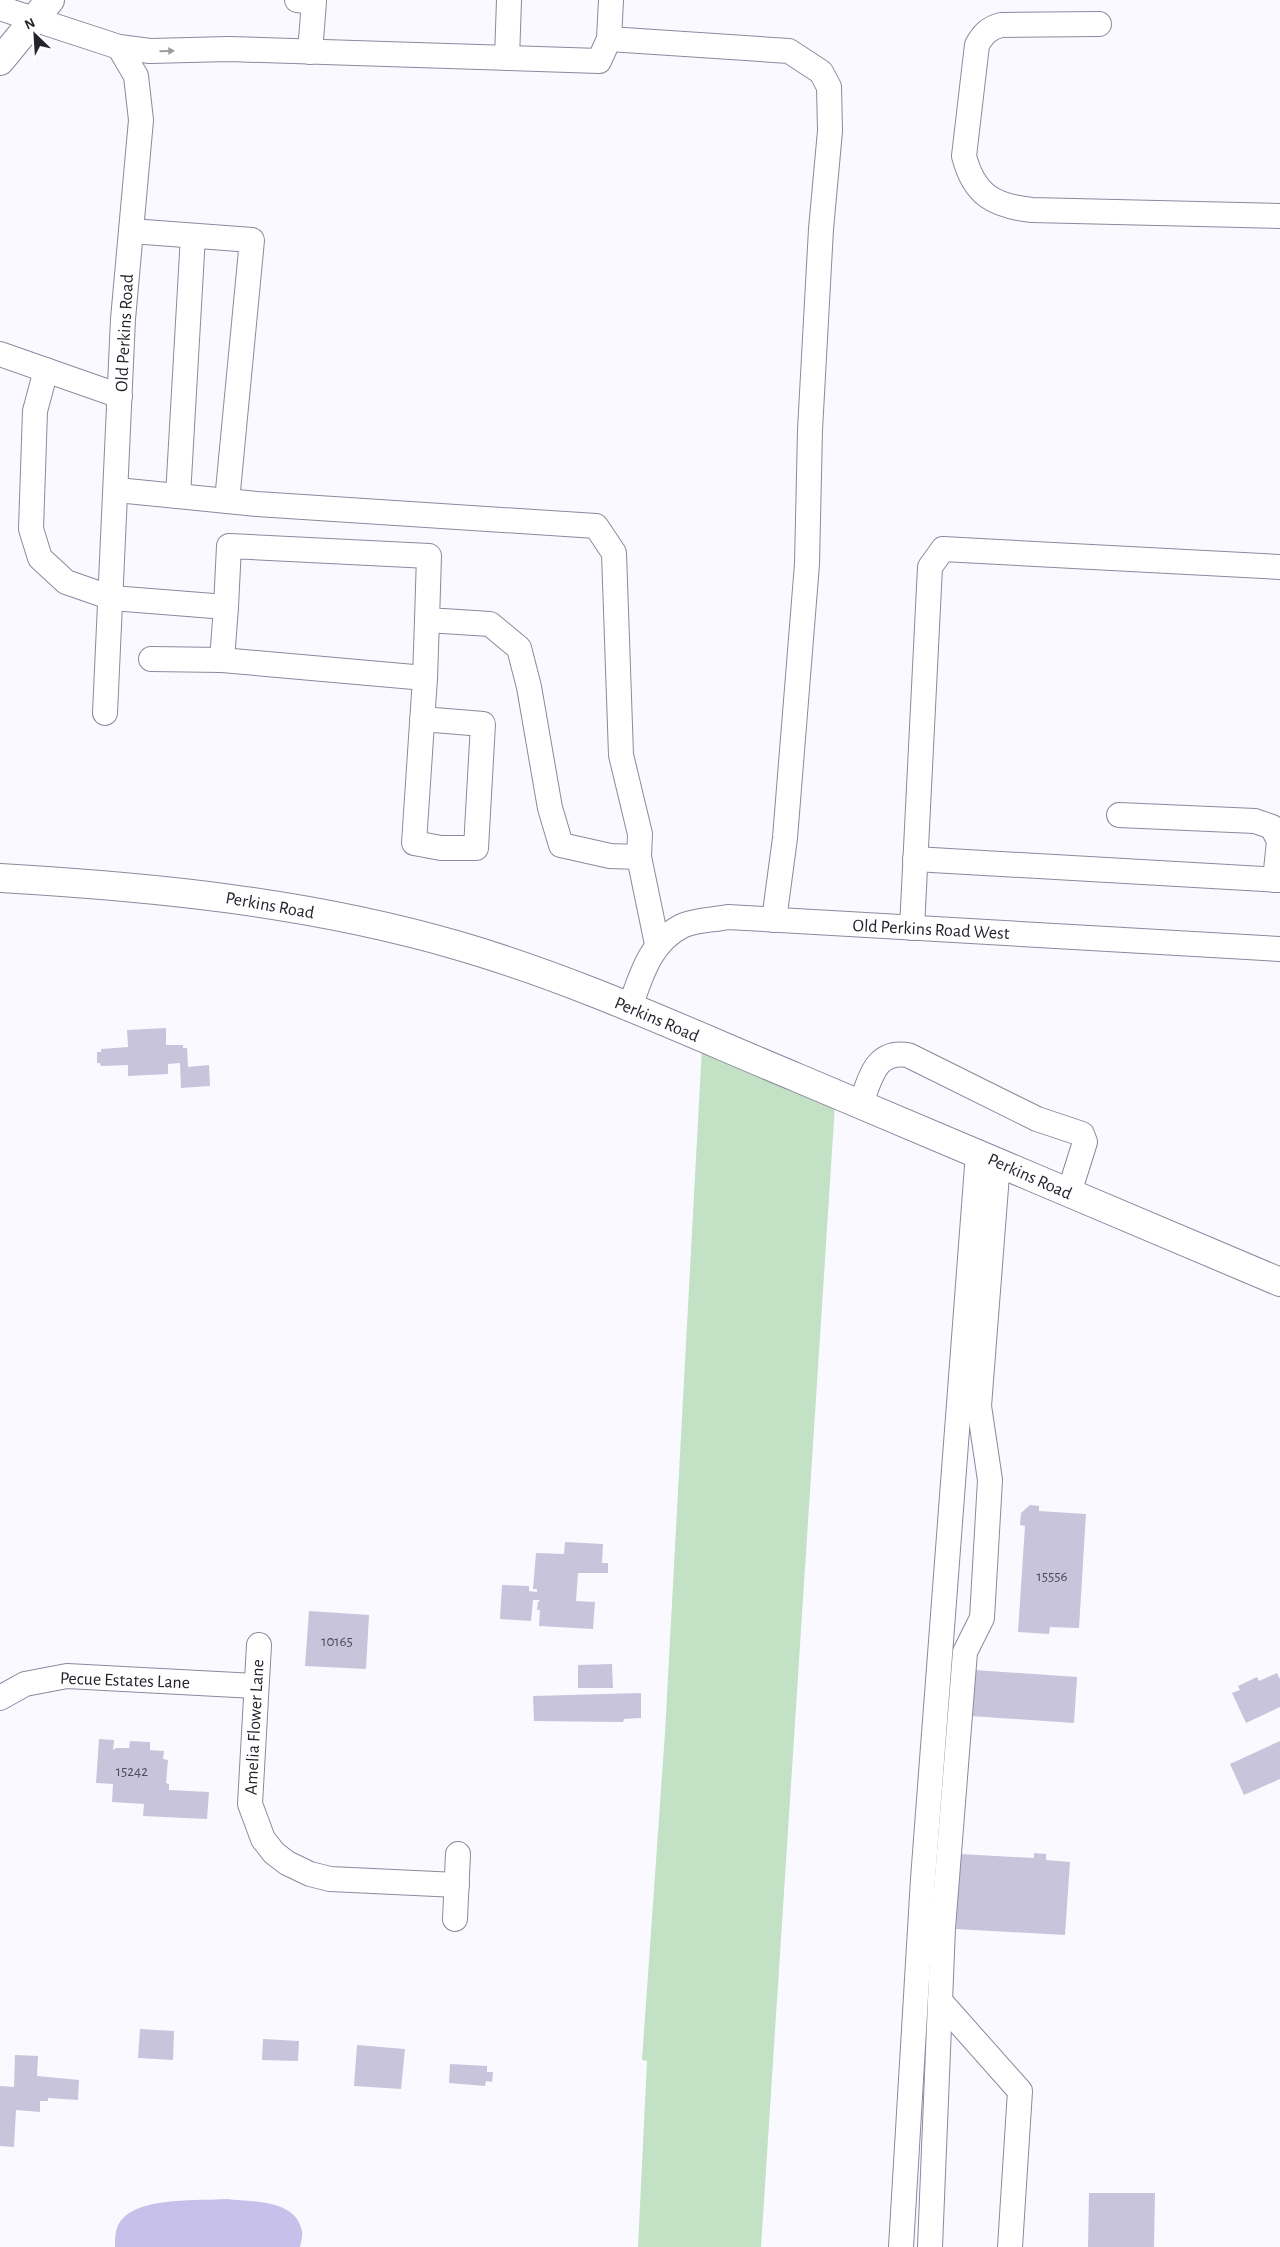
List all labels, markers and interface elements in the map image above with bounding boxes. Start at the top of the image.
north arrow [10,10,60,60]
text: N [23,16,37,33]
one-way arrow [159,46,175,54]
street label: Old Perkins Road [113,274,137,393]
street label: Perkins Road [224,889,316,923]
street label: Old Perkins Road West [852,917,1010,943]
street label: Perkins Road [612,994,702,1046]
street label: Perkins Road [985,1150,1074,1203]
house number: 15556 [1036,1569,1068,1584]
house number: 10165 [321,1634,353,1649]
street label: Amelia Flower Lane [242,1659,268,1795]
street label: Pecue Estates Lane [60,1670,190,1692]
house number: 15242 [116,1764,148,1779]

